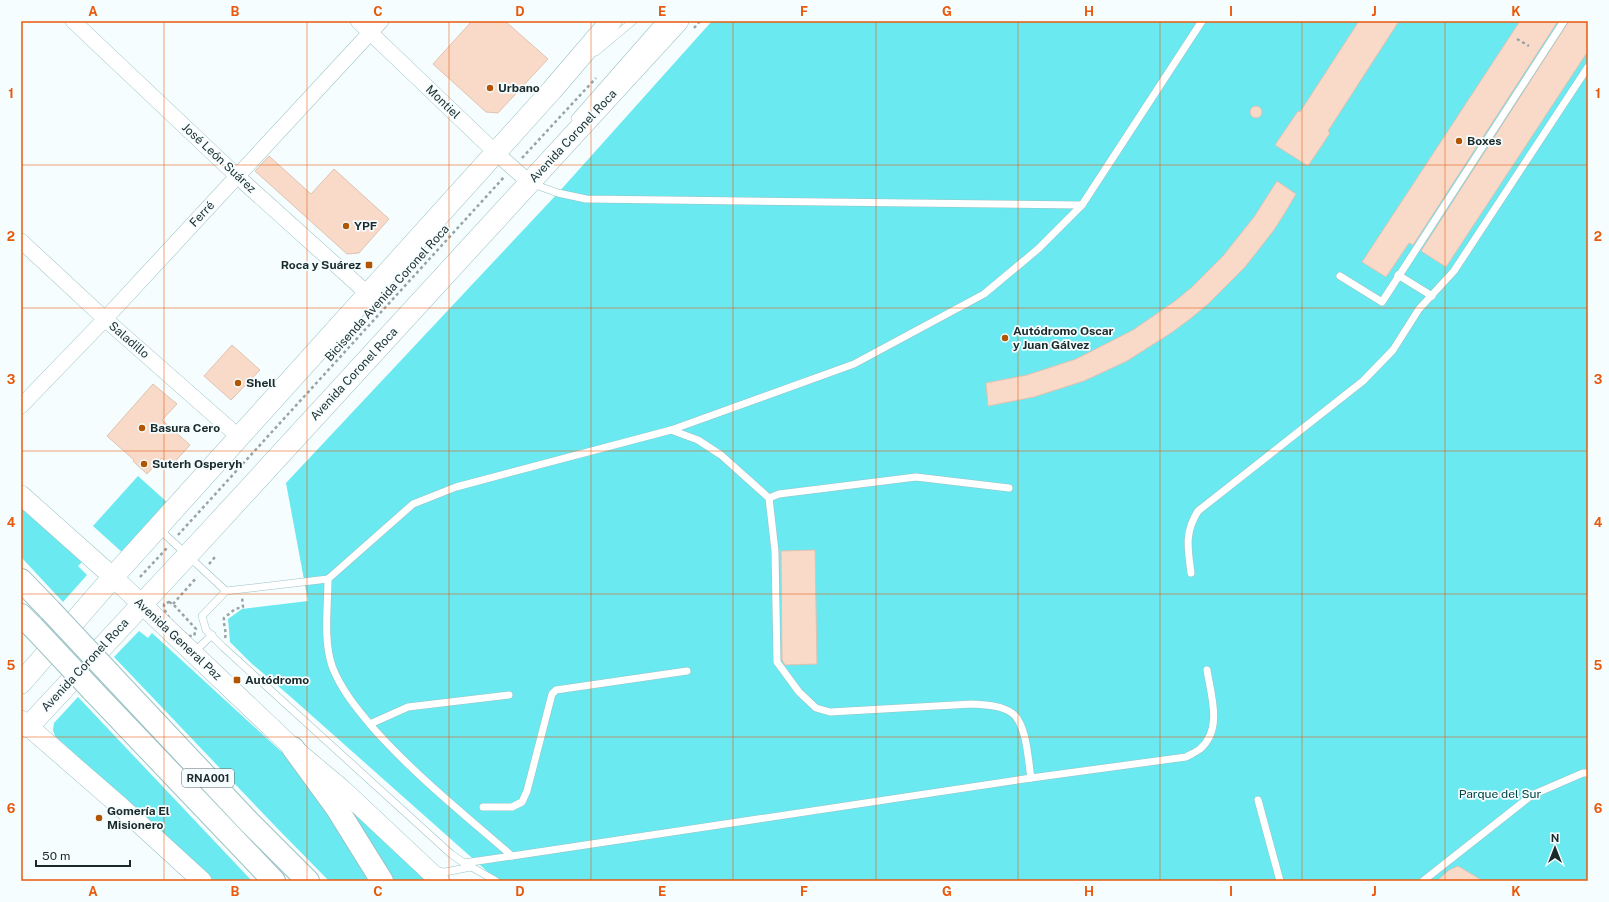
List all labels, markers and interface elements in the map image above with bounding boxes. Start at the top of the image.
text: A [88,4,98,19]
text: B [231,4,240,19]
text: C [373,4,383,19]
text: D [515,4,525,19]
text: E [658,4,666,19]
text: F [800,4,808,19]
text: G [942,4,952,19]
text: H [1084,4,1094,19]
text: I [1229,4,1233,19]
text: J [1371,4,1377,19]
text: K [1511,4,1521,19]
place label: Urbano [498,81,540,95]
street label: Montiel [423,82,463,122]
marker: Urbano [485,83,495,93]
text: 1 [8,86,14,101]
text: 1 [1595,86,1601,101]
street label: Avenida Coronel Roca [526,87,620,185]
street label: José León Suárez [179,120,259,196]
place label: Boxes [1467,134,1502,148]
marker: Boxes [1454,136,1464,146]
street label: Ferré [187,198,217,230]
place label: YPF [354,219,377,233]
marker: YPF [341,221,351,231]
street label: Bicisenda Avenida Coronel Roca [322,222,452,364]
text: 2 [7,229,15,244]
text: 2 [1594,229,1602,244]
place label: Roca y Suárez [281,258,361,272]
marker: Roca y Suárez [364,260,374,270]
street label: Saladillo [106,319,152,361]
place label: Autódromo Oscar y Juan Gálvez [1013,324,1114,352]
street label: Avenida Coronel Roca [307,325,401,423]
marker: Autódromo Oscar y Juan Gálvez [1000,333,1010,343]
text: 3 [7,372,16,387]
text: 3 [1594,372,1603,387]
place label: Shell [246,376,276,390]
marker: Shell [233,378,243,388]
place label: Basura Cero [150,421,220,435]
marker: Basura Cero [137,423,147,433]
place label: Suterh Osperyh [152,457,242,471]
marker: Suterh Osperyh [139,459,149,469]
text: 4 [7,515,16,530]
text: 4 [1594,515,1603,530]
street label: Avenida General Paz [132,595,225,683]
street label: Avenida Coronel Roca [38,616,132,714]
text: 5 [7,658,16,673]
text: 5 [1594,658,1603,673]
place label: Autódromo [245,673,309,687]
marker: Autódromo [232,675,242,685]
road number: RNA001 [182,769,234,787]
park label: Parque del Sur [1459,787,1542,801]
text: 6 [7,801,16,816]
text: 6 [1594,801,1603,816]
place label: Gomería El Misionero [107,804,170,832]
marker: Gomería El Misionero [94,813,104,823]
north arrow [1535,828,1575,868]
text: N [1551,832,1559,844]
scale bar [36,842,130,868]
text: 50 m [42,849,70,863]
text: A [88,884,98,899]
text: B [231,884,240,899]
text: C [373,884,383,899]
text: D [515,884,525,899]
text: E [658,884,666,899]
text: F [800,884,808,899]
text: G [942,884,952,899]
text: H [1084,884,1094,899]
text: I [1229,884,1233,899]
text: J [1371,884,1377,899]
text: K [1511,884,1521,899]

